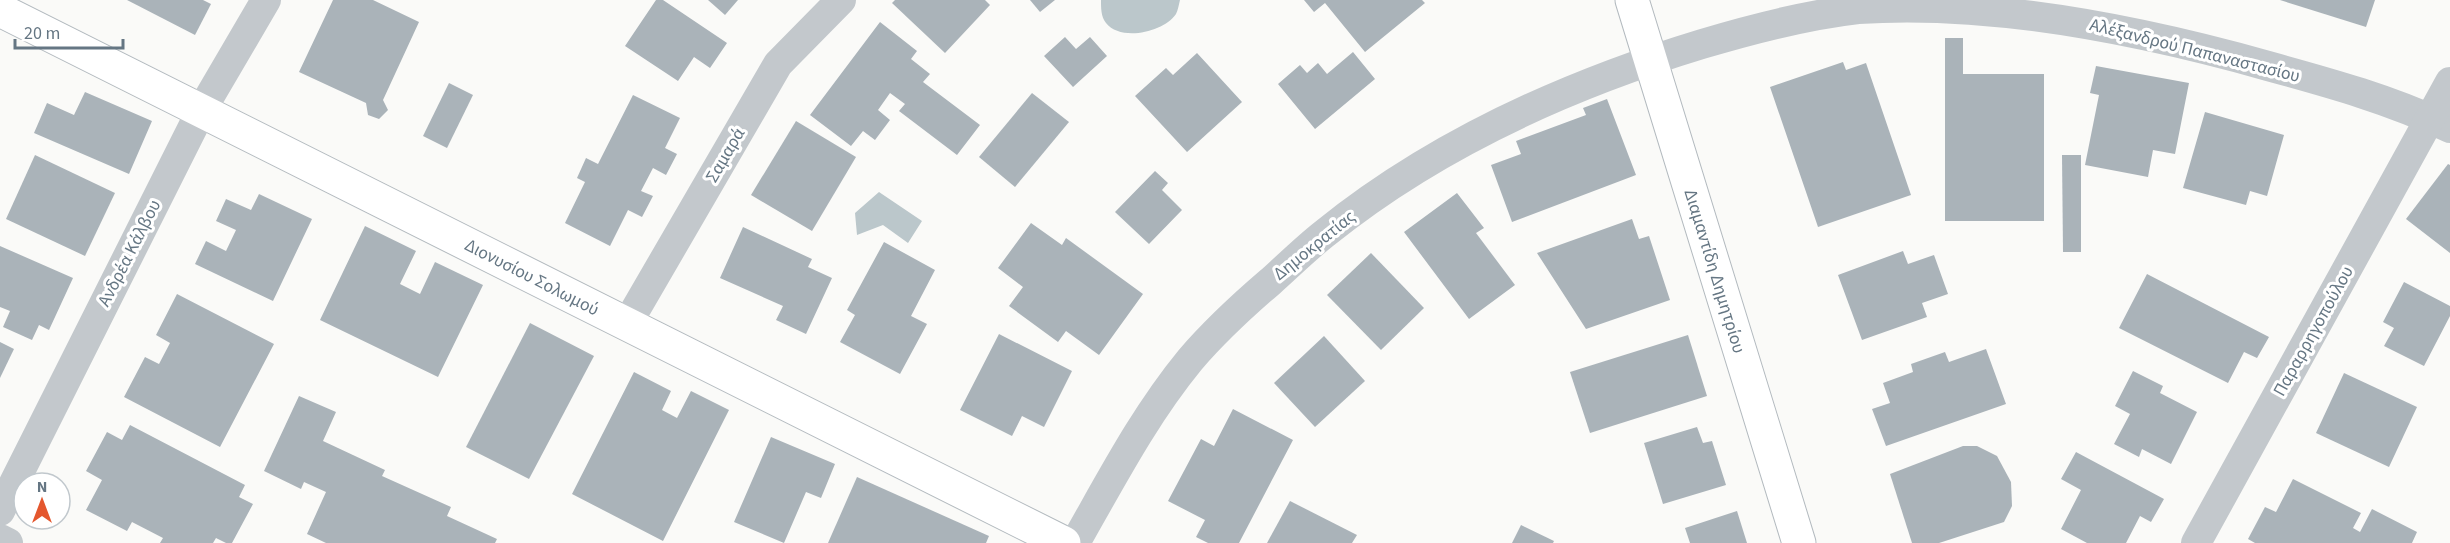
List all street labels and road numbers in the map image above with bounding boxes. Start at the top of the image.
street label: Αλέξανδρού Παπαναστασίου [2087,12,2303,89]
street label: Σαμαρά [700,123,751,187]
street label: Διαμαντίδη Δημητρίου [1678,186,1751,356]
street label: Ανδρέα Κάλβου [92,195,167,311]
street label: Δημοκρατίας [1268,204,1361,286]
street label: Διονυσίου Σολωμού [460,233,603,322]
street label: Παραρρηγοπούλου [2267,261,2360,401]

